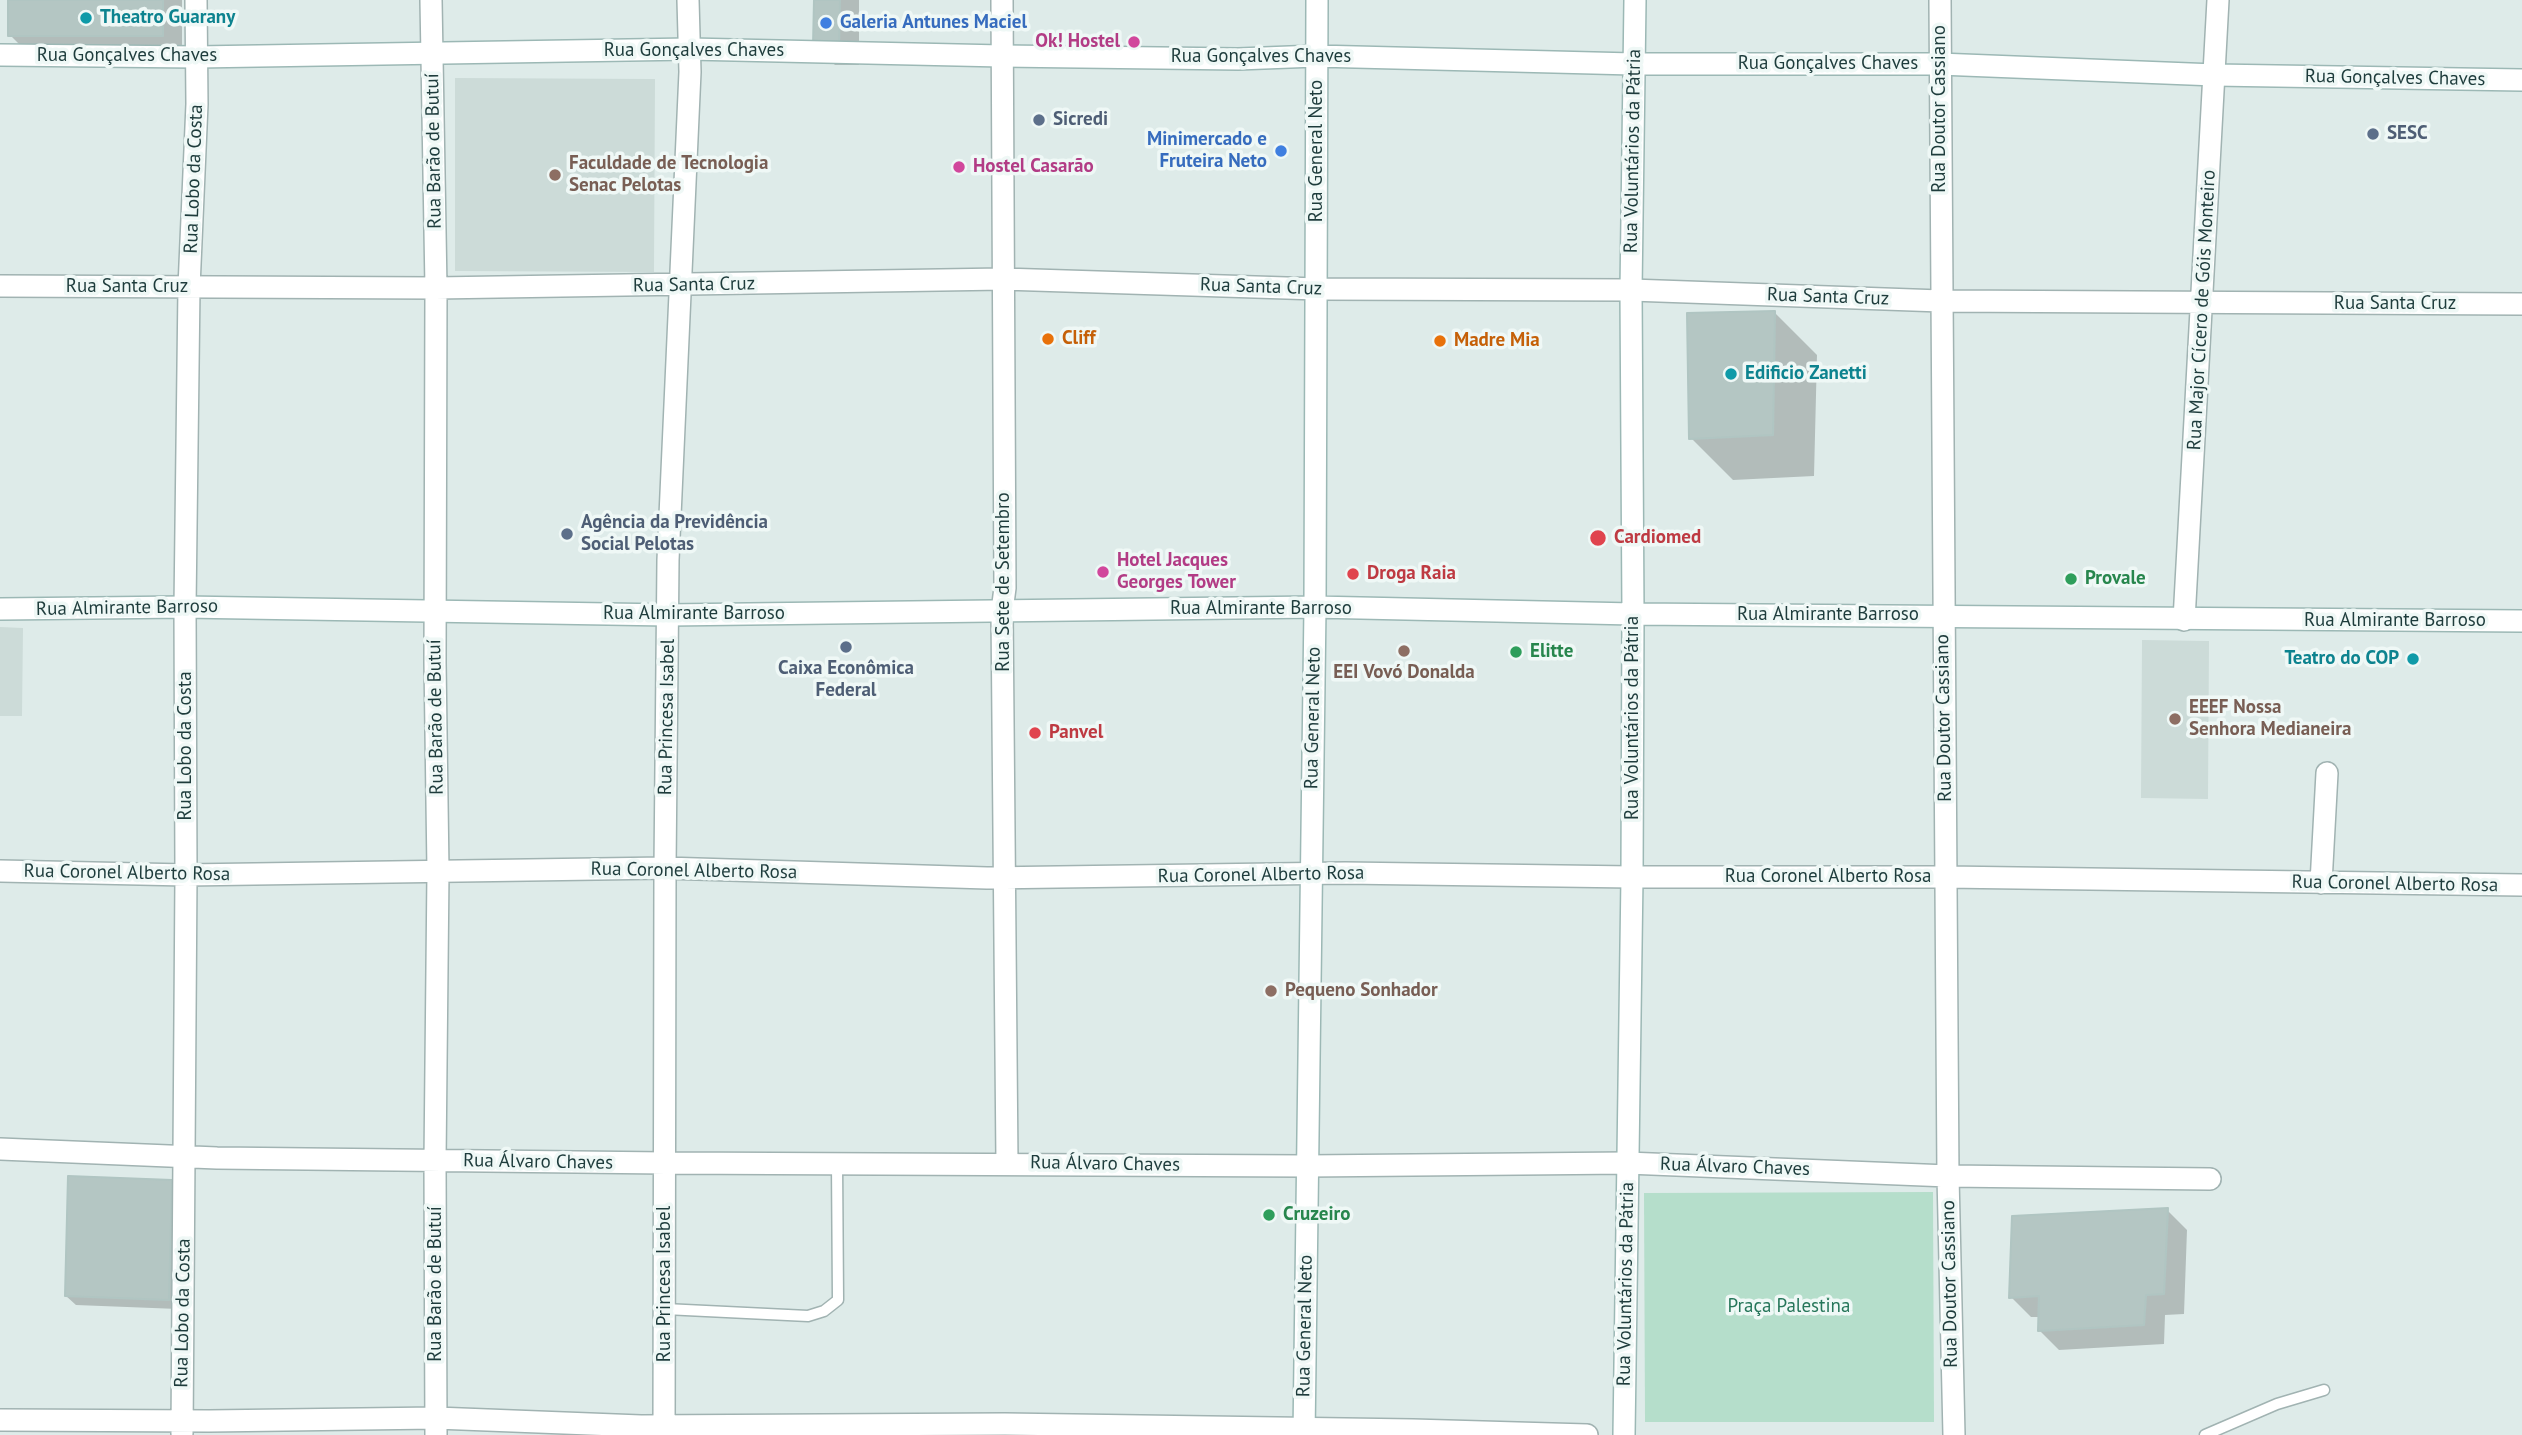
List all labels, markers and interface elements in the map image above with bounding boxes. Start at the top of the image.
place label: Theatro Guarany [100,7,235,29]
marker: Theatro Guarany [78,10,94,26]
place label: Galeria Antunes Maciel [840,12,1027,34]
marker: Galeria Antunes Maciel [818,15,834,31]
street label: Rua Doutor Cassiano [1929,25,1951,193]
place label: Ok! Hostel [1035,31,1120,53]
marker: Ok! Hostel [1126,34,1142,50]
street label: Rua Gonçalves Chaves [604,40,784,62]
street label: Rua Gonçalves Chaves [37,45,217,67]
street label: Rua Gonçalves Chaves [1171,46,1351,68]
street label: Rua Voluntários da Pátria [1620,49,1646,253]
street label: Rua Gonçalves Chaves [1738,53,1918,75]
street label: Rua Gonçalves Chaves [2305,65,2485,91]
street label: Rua Barão de Butuí [421,73,447,229]
street label: Rua General Neto [1306,80,1328,222]
street label: Rua Lobo da Costa [180,104,208,254]
place label: Sicredi [1053,109,1108,131]
marker: Sicredi [1031,112,1047,128]
place label: SESC [2387,123,2428,145]
marker: SESC [2365,126,2381,142]
place label: Minimercado e Fruteira Neto [1147,129,1267,173]
marker: Minimercado e Fruteira Neto [1273,143,1289,159]
place label: Faculdade de Tecnologia Senac Pelotas [569,153,768,197]
place label: Hostel Casarão [973,156,1094,178]
marker: Hostel Casarão [951,159,967,175]
marker: Faculdade de Tecnologia Senac Pelotas [547,167,563,183]
street label: Rua Major Cícero de Góis Monteiro [2183,169,2221,451]
street label: Rua Santa Cruz [633,273,755,297]
street label: Rua Santa Cruz [1199,273,1323,301]
street label: Rua Santa Cruz [66,276,188,298]
street label: Rua Santa Cruz [1766,283,1890,311]
street label: Rua Santa Cruz [2334,293,2456,315]
place label: Cliff [1062,328,1096,350]
place label: Madre Mia [1454,330,1540,352]
marker: Cliff [1040,331,1056,347]
marker: Madre Mia [1432,333,1448,349]
place label: Edificio Zanetti [1745,363,1867,385]
marker: Edificio Zanetti [1723,366,1739,382]
street label: Rua Sete de Setembro [993,492,1015,672]
place label: Agência da Previdência Social Pelotas [581,512,768,556]
marker: Agência da Previdência Social Pelotas [559,526,575,542]
place label: Cardiomed [1614,527,1701,549]
marker: Cardiomed [1588,528,1608,548]
place label: Hotel Jacques Georges Tower [1117,550,1236,594]
place label: Droga Raia [1367,563,1456,585]
marker: Hotel Jacques Georges Tower [1095,564,1111,580]
marker: Droga Raia [1345,566,1361,582]
place label: Provale [2085,568,2146,590]
marker: Provale [2063,571,2079,587]
street label: Rua Almirante Barroso [36,595,218,621]
street label: Rua Almirante Barroso [1170,598,1352,620]
street label: Rua Almirante Barroso [603,603,785,625]
street label: Rua Almirante Barroso [1737,604,1919,626]
street label: Rua Almirante Barroso [2304,610,2486,632]
street label: Rua Voluntários da Pátria [1622,616,1644,820]
street label: Rua Doutor Cassiano [1931,634,1957,802]
street label: Rua Barão de Butuí [423,639,449,795]
street label: Rua Princesa Isabel [654,639,680,795]
marker: Caixa Econômica Federal [838,639,854,655]
place label: Elitte [1530,641,1573,663]
marker: EEI Vovó Donalda [1396,643,1412,659]
marker: Elitte [1508,644,1524,660]
street label: Rua General Neto [1300,647,1326,789]
place label: Teatro do COP [2284,648,2399,670]
marker: Teatro do COP [2405,651,2421,667]
place label: Caixa Econômica Federal [778,658,914,702]
place label: EEI Vovó Donalda [1333,662,1475,684]
street label: Rua Lobo da Costa [175,671,197,821]
place label: EEEF Nossa Senhora Medianeira [2189,697,2351,741]
marker: EEEF Nossa Senhora Medianeira [2167,711,2183,727]
place label: Panvel [1049,722,1103,744]
marker: Panvel [1027,725,1043,741]
street label: Rua Coronel Alberto Rosa [591,858,797,884]
street label: Rua Coronel Alberto Rosa [24,860,230,886]
street label: Rua Coronel Alberto Rosa [1158,862,1364,888]
street label: Rua Coronel Alberto Rosa [1725,866,1931,888]
street label: Rua Coronel Alberto Rosa [2292,871,2498,897]
place label: Pequeno Sonhador [1285,980,1438,1002]
marker: Pequeno Sonhador [1263,983,1279,999]
street label: Rua Álvaro Chaves [463,1149,613,1175]
street label: Rua Álvaro Chaves [1030,1151,1180,1177]
street label: Rua Álvaro Chaves [1660,1153,1810,1181]
street label: Rua Voluntários da Pátria [1613,1182,1639,1386]
street label: Rua Doutor Cassiano [1937,1200,1963,1368]
place label: Cruzeiro [1283,1204,1350,1226]
street label: Rua Barão de Butuí [425,1206,447,1362]
street label: Rua Princesa Isabel [654,1206,676,1362]
marker: Cruzeiro [1261,1207,1277,1223]
street label: Rua Lobo da Costa [170,1238,196,1388]
street label: Rua General Neto [1292,1255,1318,1397]
park label: Praça Palestina [1728,1296,1850,1318]

